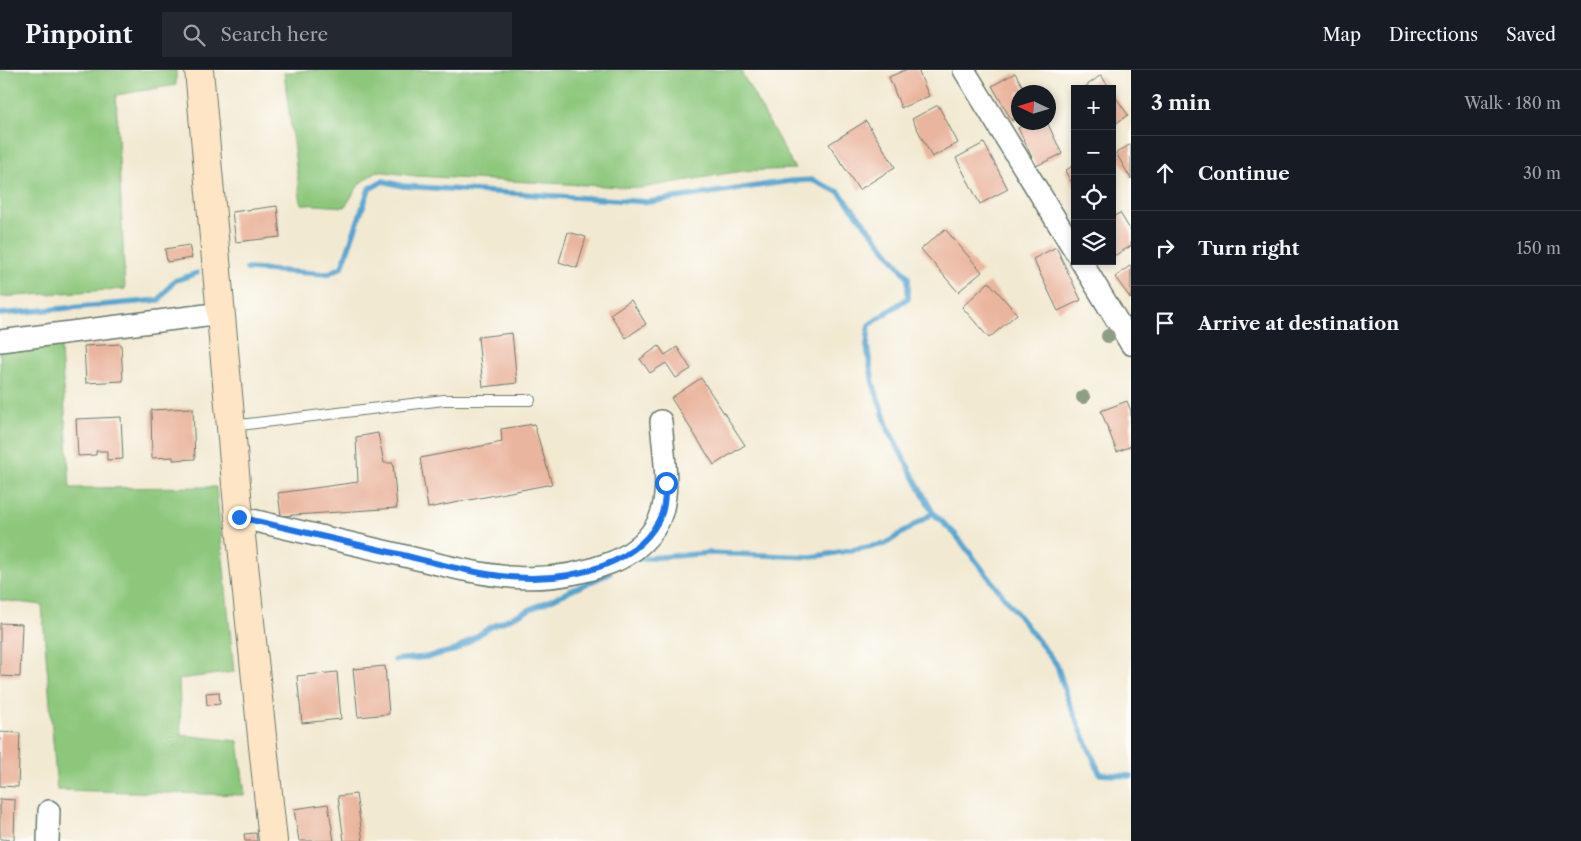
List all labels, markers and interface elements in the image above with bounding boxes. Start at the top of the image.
search box [162,12,512,57]
text: Pinpoint [25,20,132,49]
icon: search [180,21,208,49]
text: Search here [220,23,328,46]
text: Map [1322,24,1361,46]
text: Directions [1389,24,1478,46]
text: Saved [1506,24,1556,46]
north arrow [1011,85,1056,130]
map controls [1071,85,1116,265]
button: + [1071,85,1116,130]
text: 3 min [1151,90,1211,115]
text: Walk · 180 m [1464,93,1561,113]
button: − [1071,130,1116,175]
icon: ahead [1151,159,1179,187]
text: Continue [1198,162,1290,185]
text: 30 m [1523,163,1561,183]
button: locate [1071,175,1116,220]
button: layers [1071,220,1116,265]
icon: right [1151,234,1179,262]
text: Turn right [1198,237,1299,260]
text: 150 m [1516,238,1561,258]
icon: arrive [1151,309,1179,337]
text: Arrive at destination [1198,312,1399,335]
route start [655,472,678,495]
route end [228,506,251,529]

